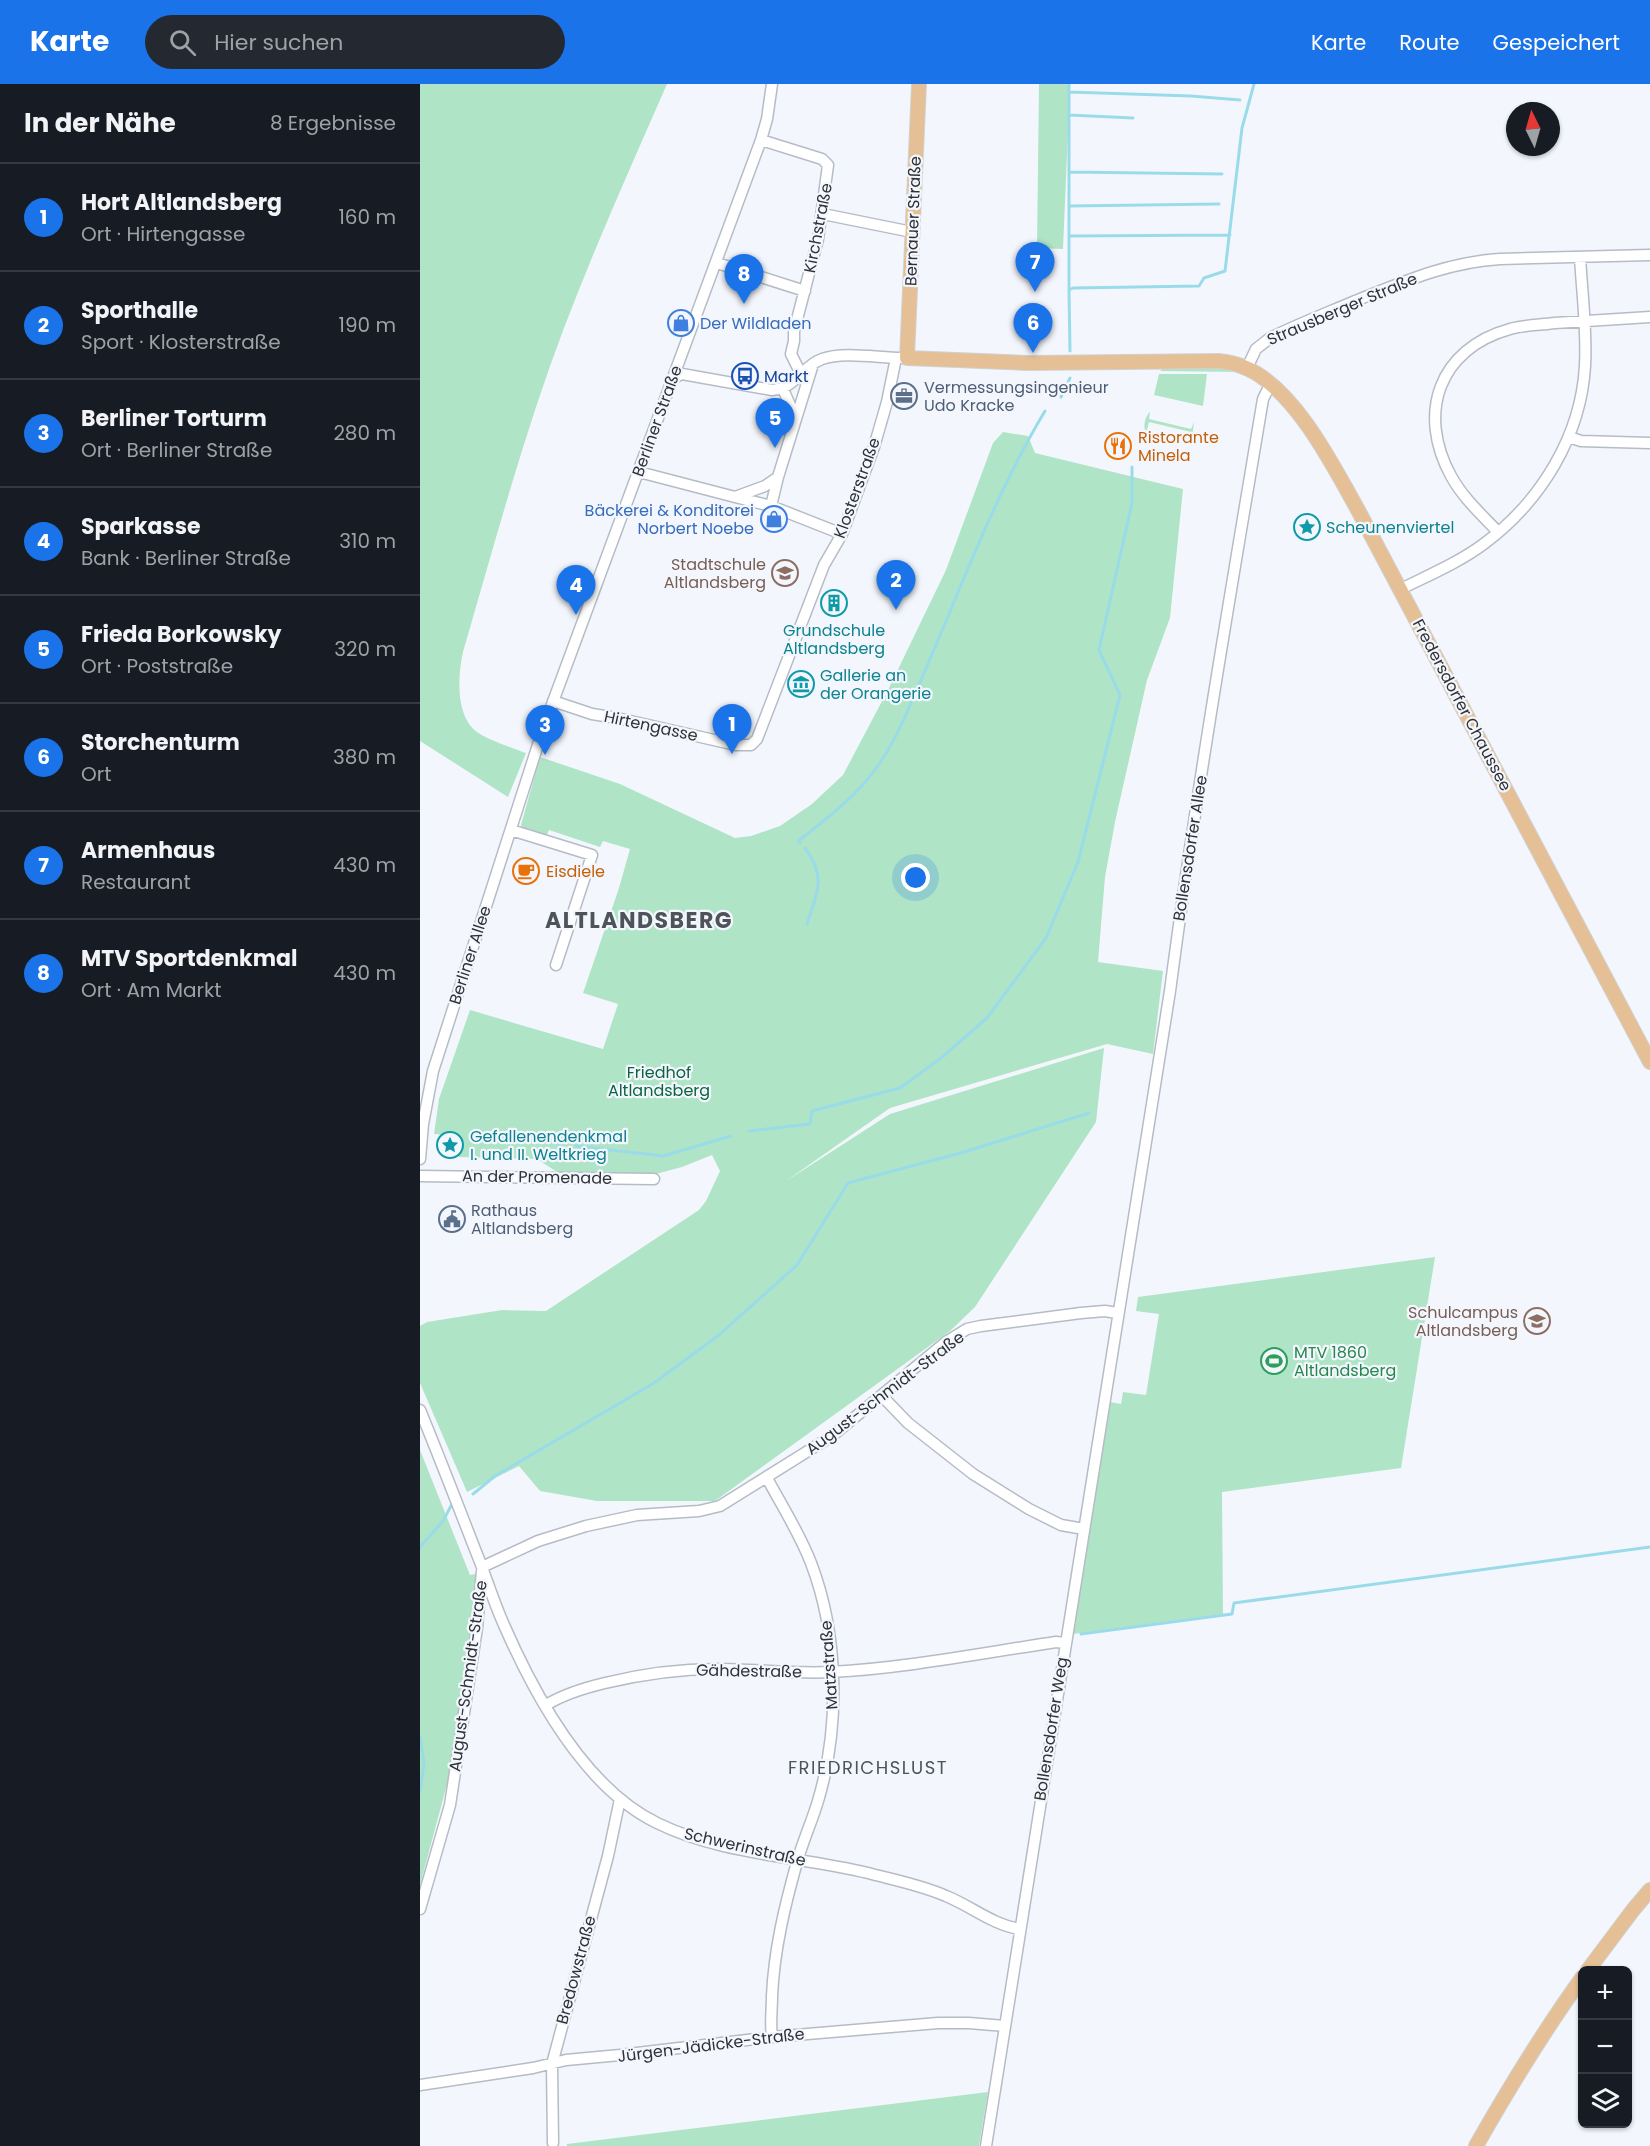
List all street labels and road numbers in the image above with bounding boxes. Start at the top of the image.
street label: Bernauer Straße [899,156,927,286]
street label: Kirchstraße [798,181,838,275]
street label: Strausberger Straße [1263,267,1421,351]
street label: Berliner Straße [626,362,688,480]
street label: Klosterstraße [828,434,886,542]
street label: Fredersdorfer Chaussee [1407,615,1517,795]
street label: Hirtengasse [602,705,700,747]
street label: Bollensdorfer Allee [1167,773,1213,923]
street label: Berliner Allee [443,903,497,1007]
street label: An der Promenade [462,1164,612,1190]
street label: August-Schmidt-Straße [801,1326,969,1460]
street label: August-Schmidt-Straße [443,1579,493,1773]
street label: Matzstraße [814,1619,844,1710]
street label: Bollensdorfer Weg [1028,1655,1074,1803]
street label: Gähdestraße [696,1659,802,1683]
street label: Schwerinstraße [682,1822,808,1872]
street label: Bredowstraße [550,1913,602,2027]
street label: Jürgen-Jädicke-Straße [616,2022,806,2068]

